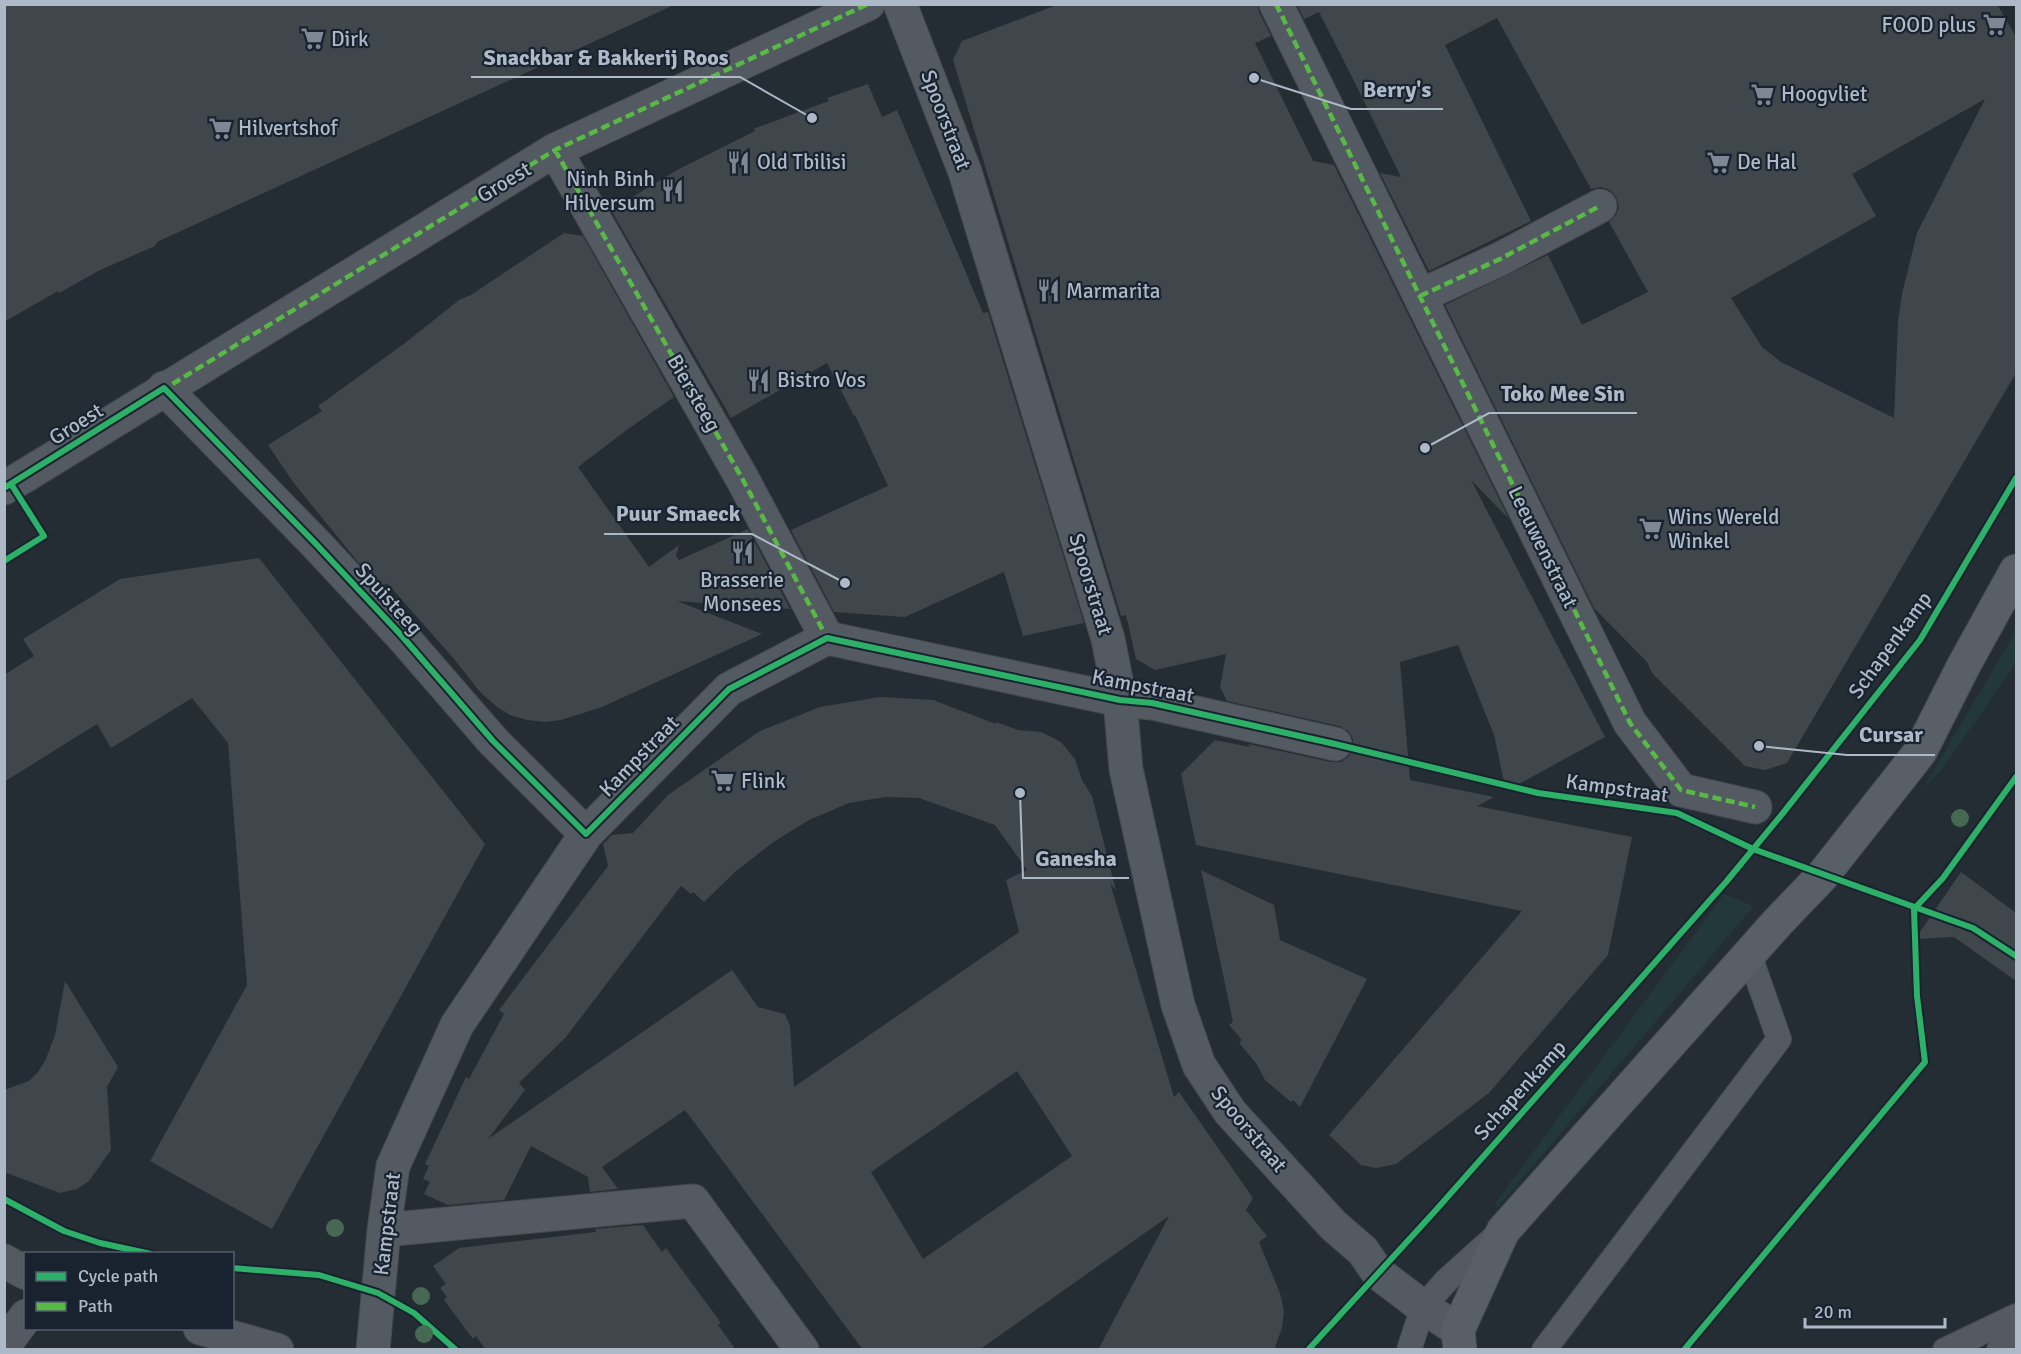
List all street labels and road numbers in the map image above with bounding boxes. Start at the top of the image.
street label: Spoorstraat [915,66,977,174]
street label: Groest [472,156,536,208]
street label: Biersteeg [661,350,727,436]
street label: Groest [44,397,108,451]
street label: Leeuwenstraat [1502,482,1584,612]
street label: Spoorstraat [1063,530,1119,638]
street label: Spuisteeg [350,557,428,641]
street label: Schapenkamp [1843,586,1937,704]
street label: Kampstraat [1090,663,1196,709]
street label: Kampstraat [594,710,684,802]
street label: Kampstraat [1564,768,1670,808]
street label: Schapenkamp [1468,1035,1572,1145]
street label: Spoorstraat [1205,1080,1293,1178]
street label: Kampstraat [368,1171,406,1277]

